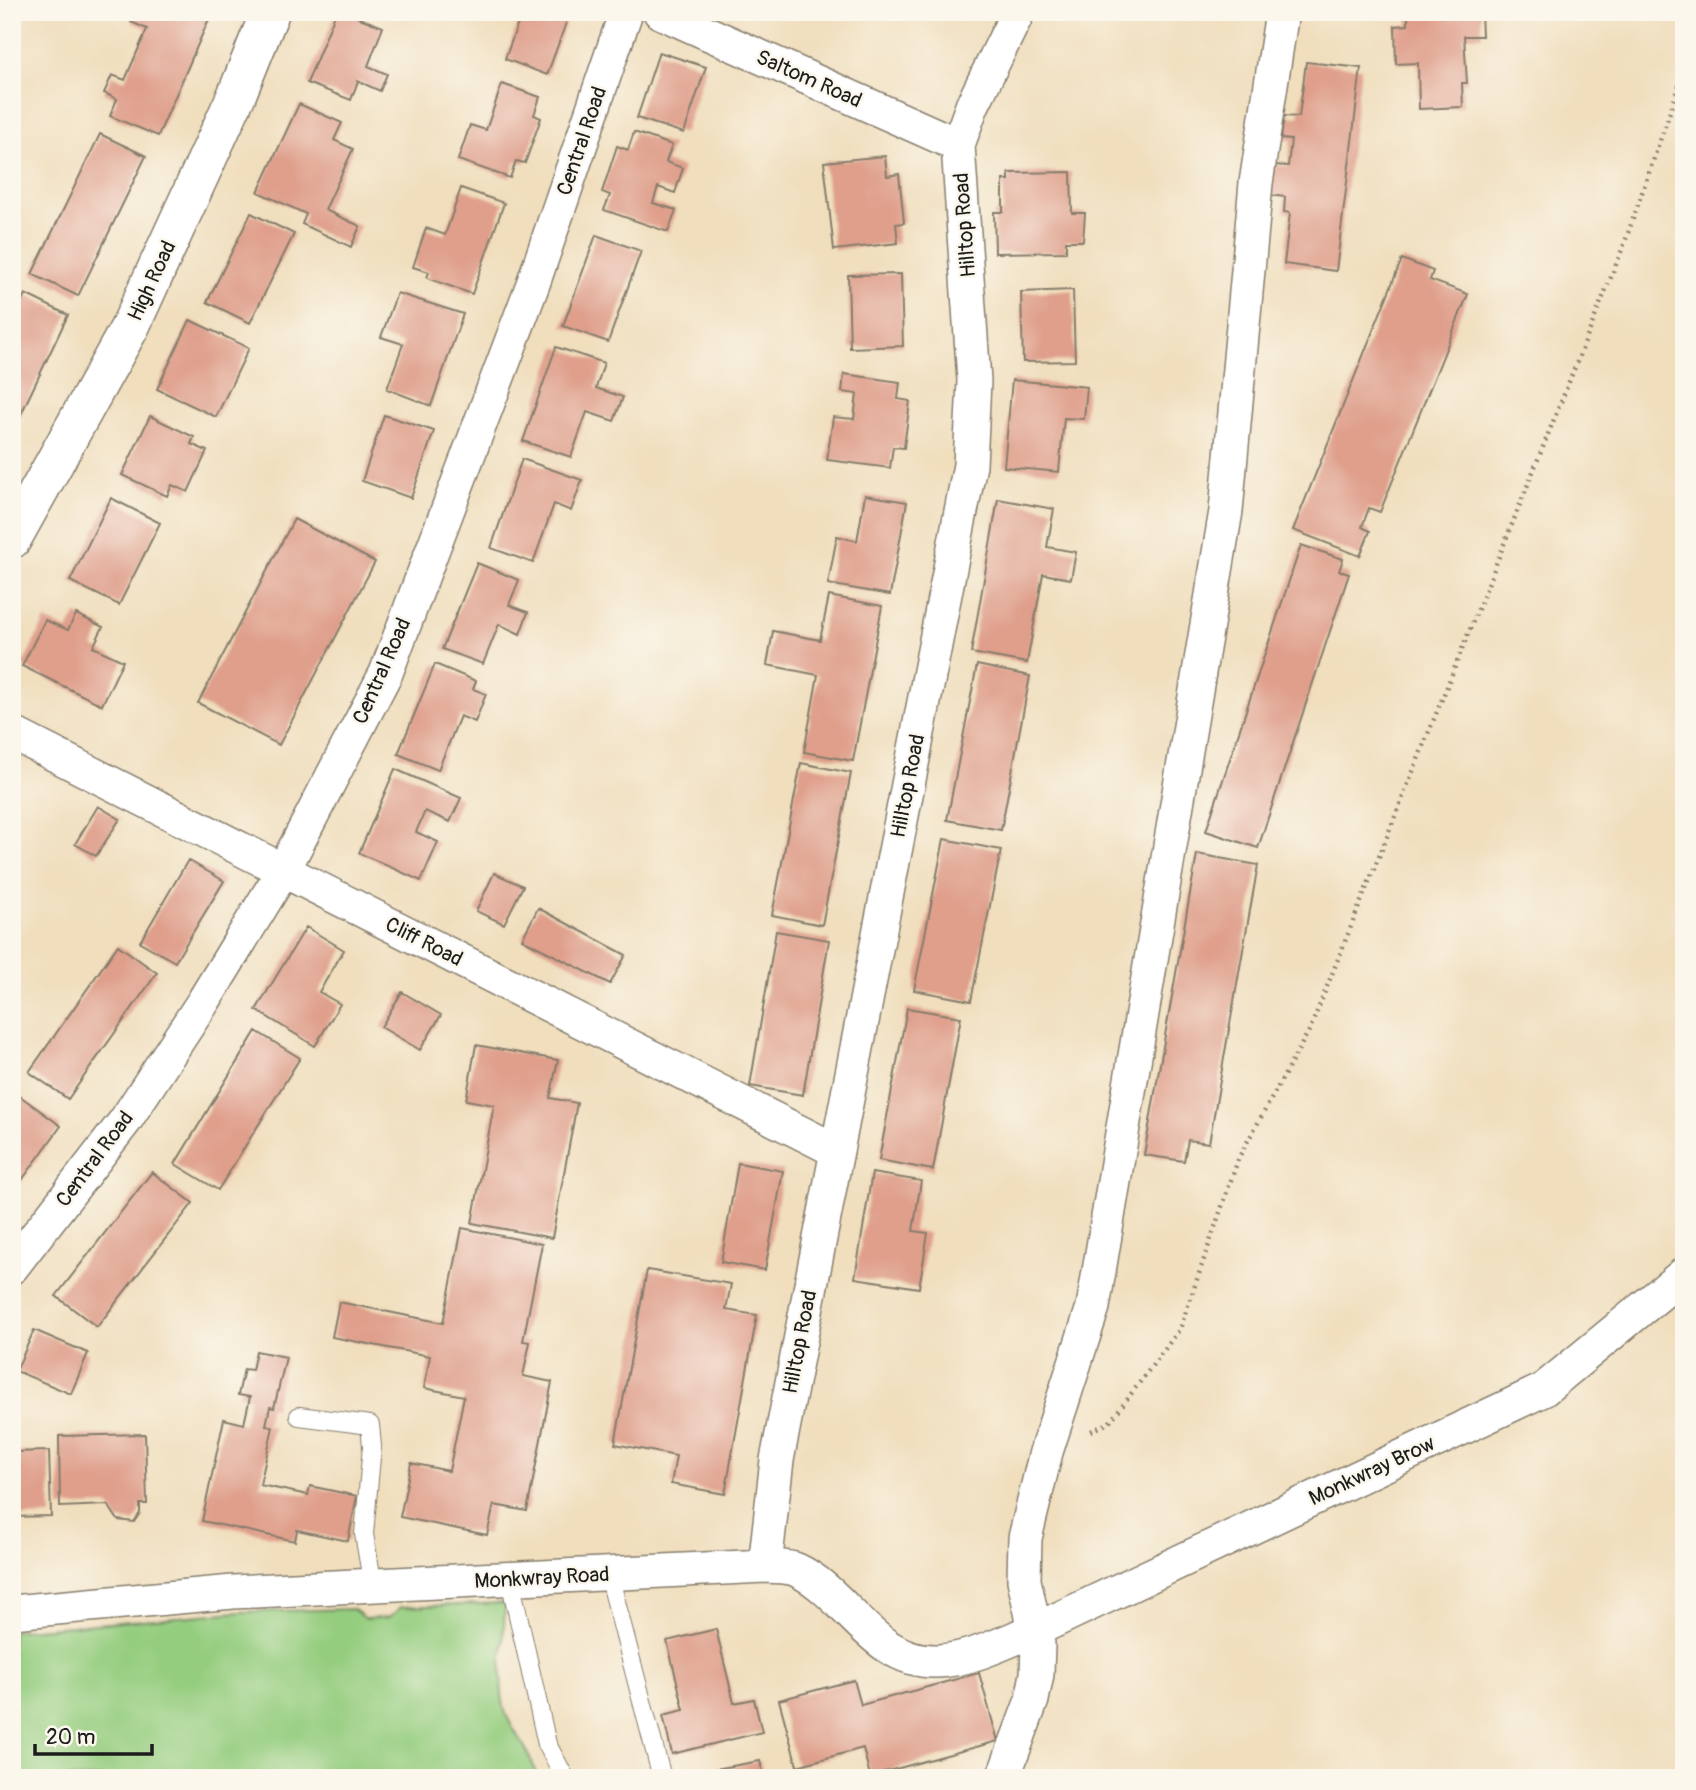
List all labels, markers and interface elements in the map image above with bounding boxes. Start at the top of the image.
street label: Saltom Road [752,44,866,114]
street label: Central Road [551,83,613,199]
street label: Hilltop Road [948,172,982,278]
street label: High Road [122,236,182,326]
street label: Central Road [347,614,417,728]
street label: Hilltop Road [885,732,931,840]
street label: Cliff Road [381,911,467,973]
street label: Central Road [50,1106,140,1212]
street label: Hilltop Road [777,1288,823,1396]
street label: Monkwray Brow [1305,1430,1439,1512]
street label: Monkwray Road [474,1561,610,1595]
scale bar [35,1713,152,1757]
text: 20 m [46,1724,95,1751]

